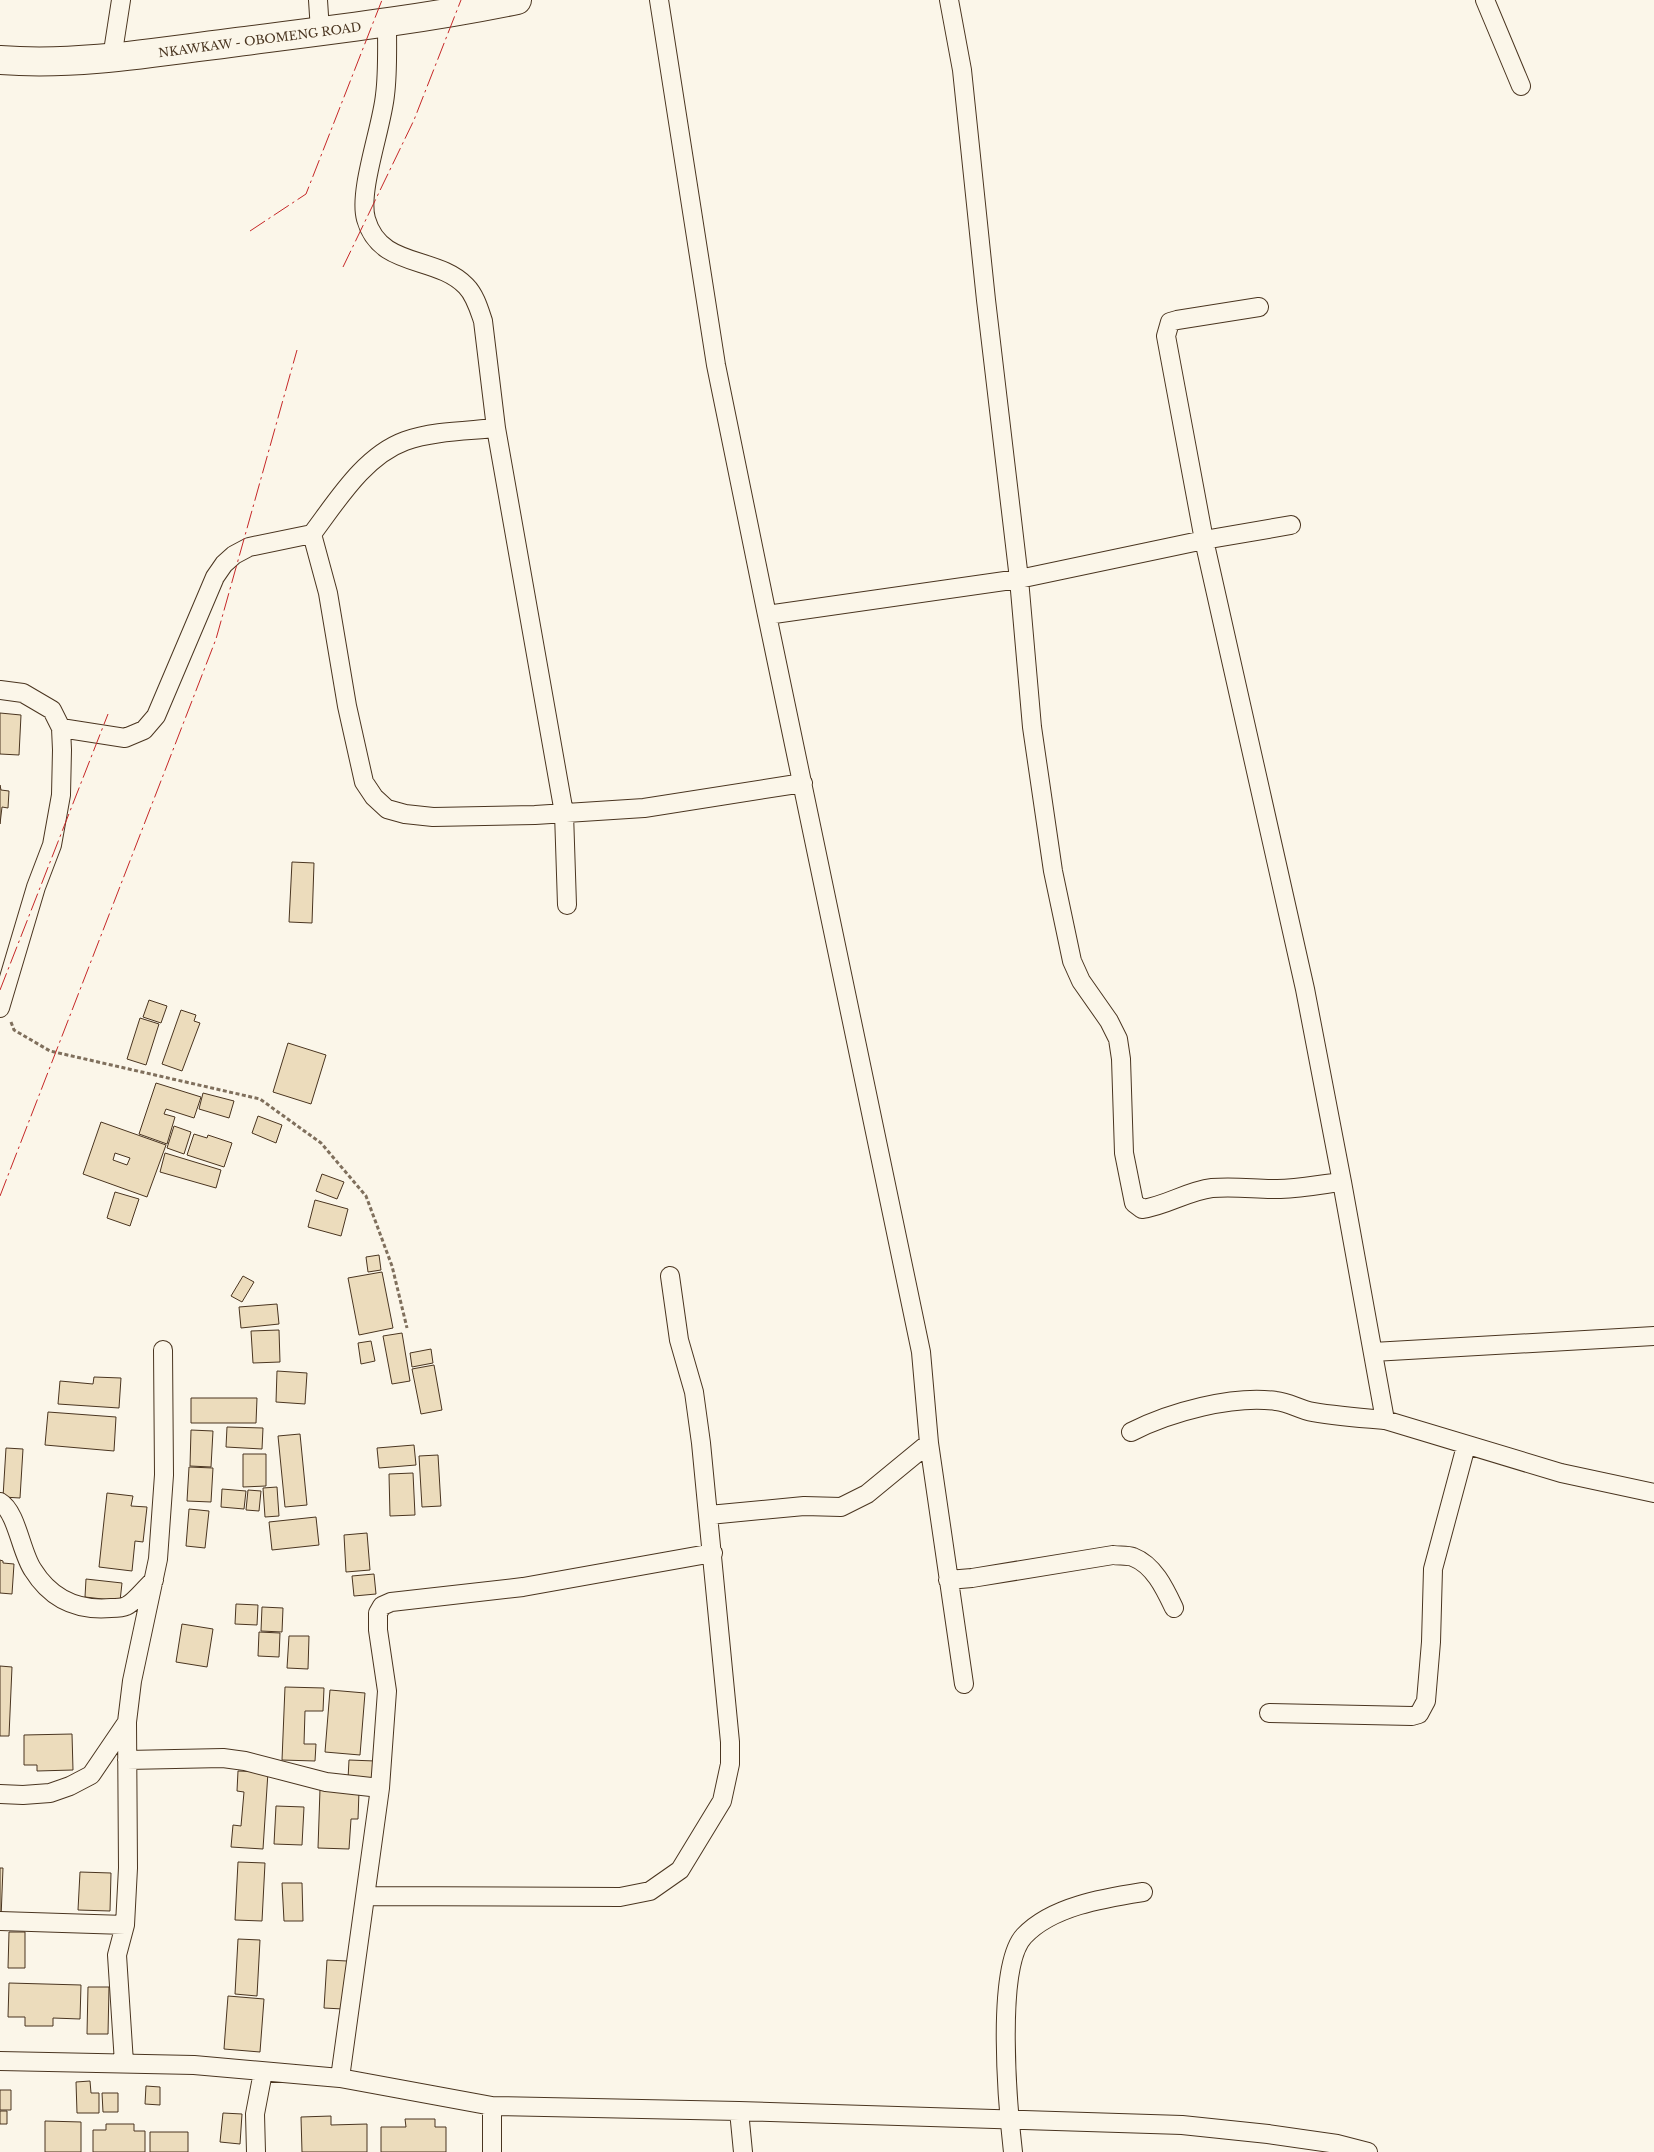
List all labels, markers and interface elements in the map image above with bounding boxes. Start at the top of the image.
street label: NKAWKAW - OBOMENG ROAD [157,19,362,60]

